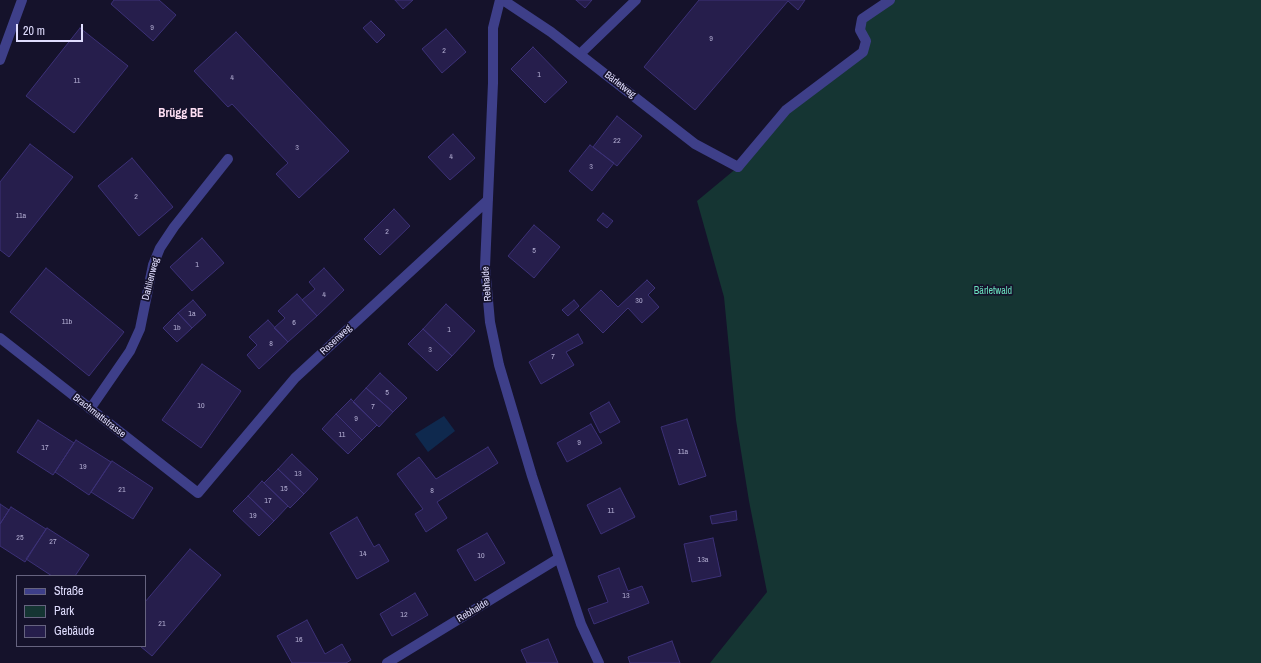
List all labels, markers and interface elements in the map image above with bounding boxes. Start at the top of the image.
scale bar [18,16,85,42]
text: 20 m [23,23,45,39]
house number: 9 [150,23,154,33]
house number: 9 [709,34,713,44]
house number: 2 [442,46,446,56]
street label: Bärletweg [602,69,638,101]
house number: 1 [537,70,541,80]
house number: 4 [230,73,234,83]
house number: 11 [74,76,80,86]
district label: Brügg BE [158,107,204,121]
house number: 22 [613,136,621,146]
house number: 3 [295,143,299,153]
house number: 4 [449,152,453,162]
house number: 3 [589,162,593,172]
house number: 2 [134,192,138,202]
house number: 11a [16,211,26,221]
house number: 2 [385,227,389,237]
house number: 5 [532,246,536,256]
street label: Dahlienweg [140,257,162,301]
house number: 1 [195,260,199,270]
street label: Rebhalde [480,266,494,302]
park label: Bärletwald [974,285,1012,297]
house number: 4 [322,290,326,300]
house number: 30 [635,296,643,306]
house number: 1a [188,309,196,319]
house number: 11b [62,317,72,327]
house number: 6 [292,318,296,328]
street label: Rosenweg [318,322,354,358]
house number: 1b [173,323,181,333]
house number: 1 [447,325,451,335]
house number: 8 [269,339,273,349]
house number: 3 [428,345,432,355]
house number: 7 [551,352,555,362]
house number: 5 [385,388,389,398]
street label: Brachmattstrasse [70,392,128,440]
house number: 10 [197,401,205,411]
house number: 7 [371,402,375,412]
house number: 9 [354,414,358,424]
house number: 11 [339,430,345,440]
house number: 9 [577,438,581,448]
house number: 17 [41,443,49,453]
house number: 11a [678,447,688,457]
house number: 19 [79,462,87,472]
house number: 13 [294,469,302,479]
house number: 15 [280,484,288,494]
house number: 21 [118,485,126,495]
house number: 8 [430,486,434,496]
house number: 17 [264,496,272,506]
house number: 11 [608,506,614,516]
house number: 19 [249,511,257,521]
house number: 25 [16,533,24,543]
house number: 27 [49,537,57,547]
house number: 14 [359,549,367,559]
house number: 10 [477,551,485,561]
house number: 13a [698,555,708,565]
legend [16,575,146,647]
text: Straße [54,583,84,599]
house number: 13 [622,591,630,601]
street label: Rebhalde [455,597,491,625]
text: Park [54,603,74,619]
house number: 12 [400,610,408,620]
house number: 21 [158,619,166,629]
text: Gebäude [54,623,95,639]
house number: 16 [295,635,303,645]

